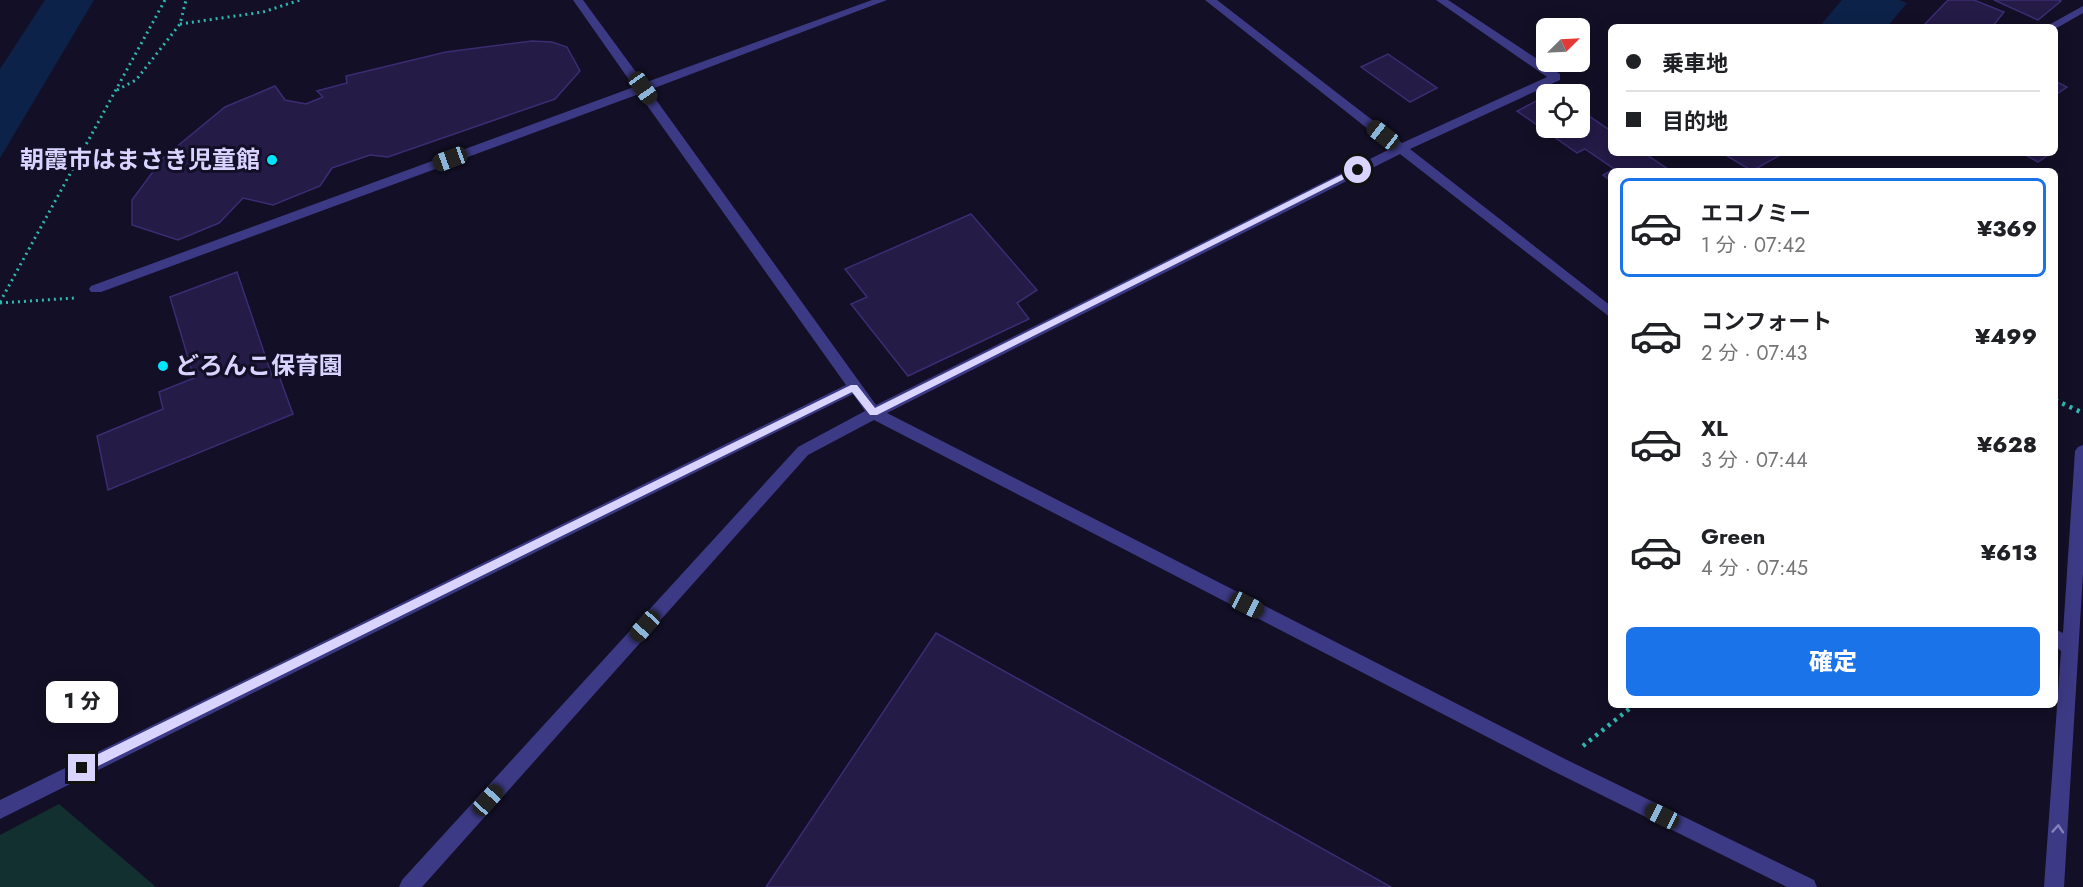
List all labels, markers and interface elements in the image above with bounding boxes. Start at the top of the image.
north arrow [1536,18,1590,72]
map controls [1536,18,1590,138]
text: 乗車地 [1662,47,1728,79]
car [625,68,661,108]
button: locate [1536,84,1590,138]
text: 目的地 [1662,105,1728,137]
car [1363,117,1403,153]
place label: 朝霞市はまさき児童館 [20,142,260,177]
car [430,144,470,174]
marker: 朝霞市はまさき児童館 [265,153,279,167]
route start [1344,156,1371,183]
text: エコノミー [1701,197,1811,229]
icon: car [1629,201,1683,255]
text: ¥369 [1977,212,2037,244]
text: 1 分 · 07:42 [1701,231,1806,260]
text: コンフォート [1701,305,1832,337]
icon: car [1629,309,1683,363]
text: ¥499 [1975,320,2037,352]
text: 2 分 · 07:43 [1701,339,1807,368]
place label: どろんこ保育園 [175,348,343,383]
marker: どろんこ保育園 [156,359,170,373]
text: XL [1701,412,1728,444]
icon: car [1629,417,1683,471]
text: ¥628 [1977,428,2037,460]
text: 3 分 · 07:44 [1701,446,1808,475]
text: Green [1701,520,1765,552]
icon: car [1629,525,1683,579]
text: ¥613 [1981,536,2037,568]
text: 4 分 · 07:45 [1701,554,1808,583]
car [1227,589,1267,621]
car [626,607,664,645]
button: 確定 [1626,627,2040,696]
callout: 1 分 [46,681,118,723]
text: 1 分 [64,687,100,716]
route end [68,754,95,781]
car [469,781,507,819]
car [1642,800,1682,832]
one-way arrow [2051,824,2064,833]

